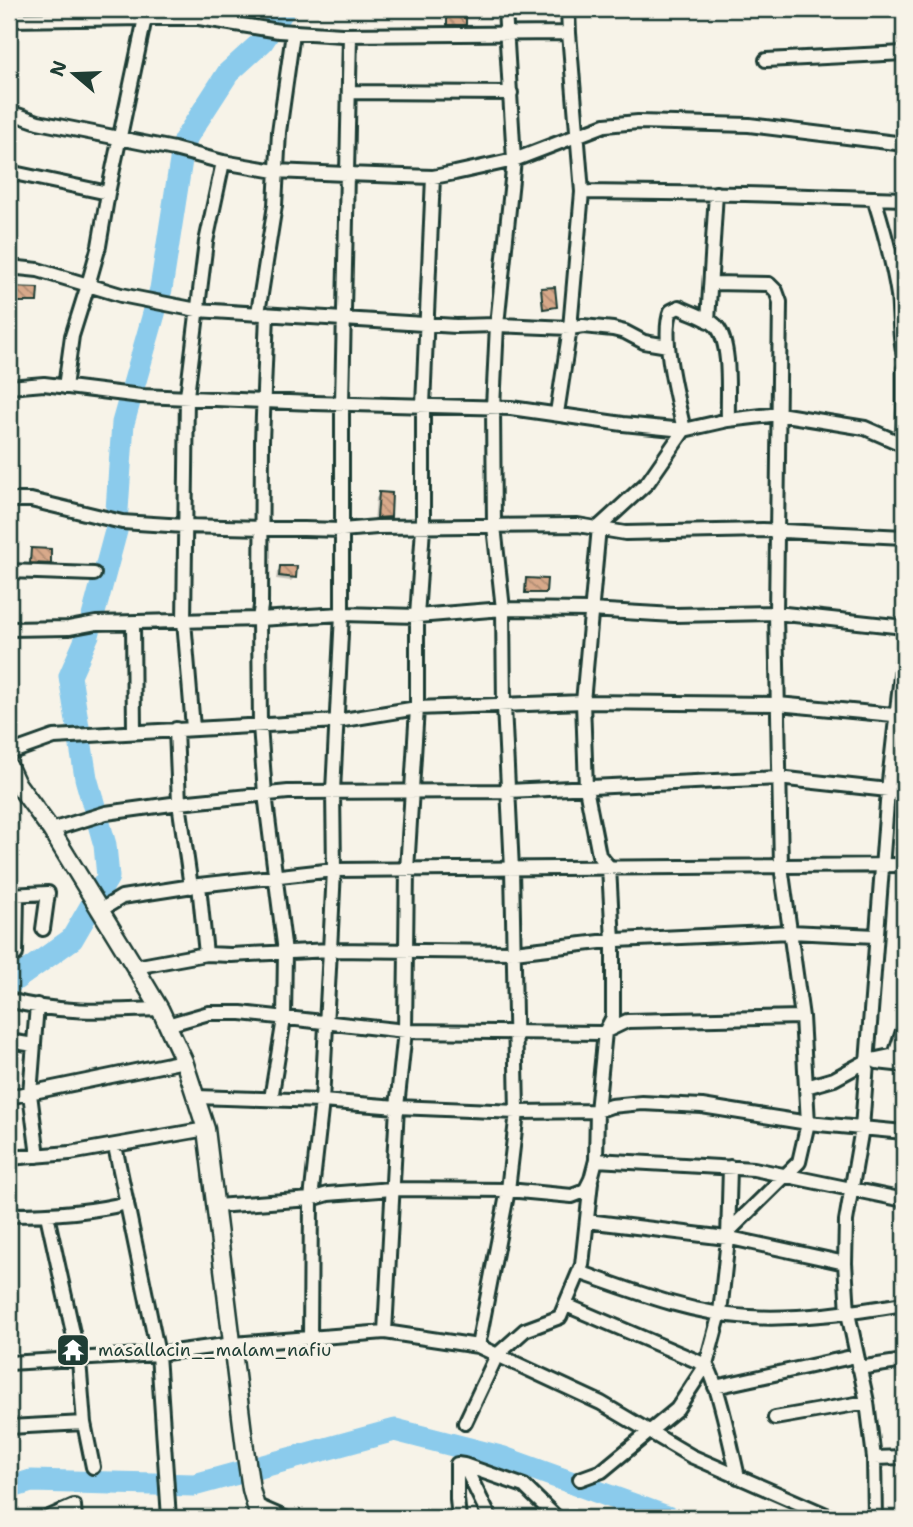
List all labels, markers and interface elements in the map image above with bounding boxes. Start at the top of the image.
north arrow [38,38,108,108]
text: N [44,57,73,80]
temple icon: masallacin__malam_nafiu [54,1331,92,1369]
place label: masallacin__malam_nafiu [98,1338,331,1362]

